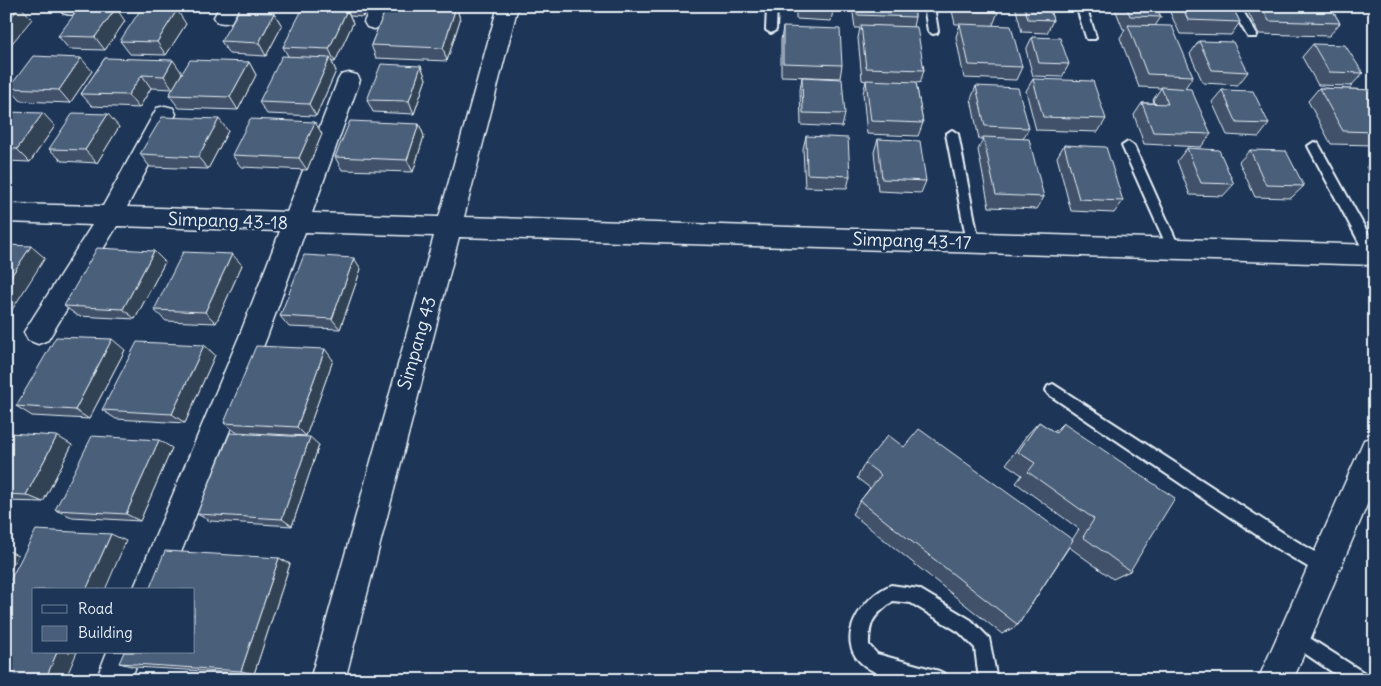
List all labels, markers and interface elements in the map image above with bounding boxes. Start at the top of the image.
street label: Simpang 43-18 [168,207,288,234]
street label: Simpang 43-17 [852,227,972,254]
street label: Simpang 43 [392,294,441,392]
legend [32,588,195,654]
text: Road [78,599,113,618]
text: Building [78,623,133,642]

